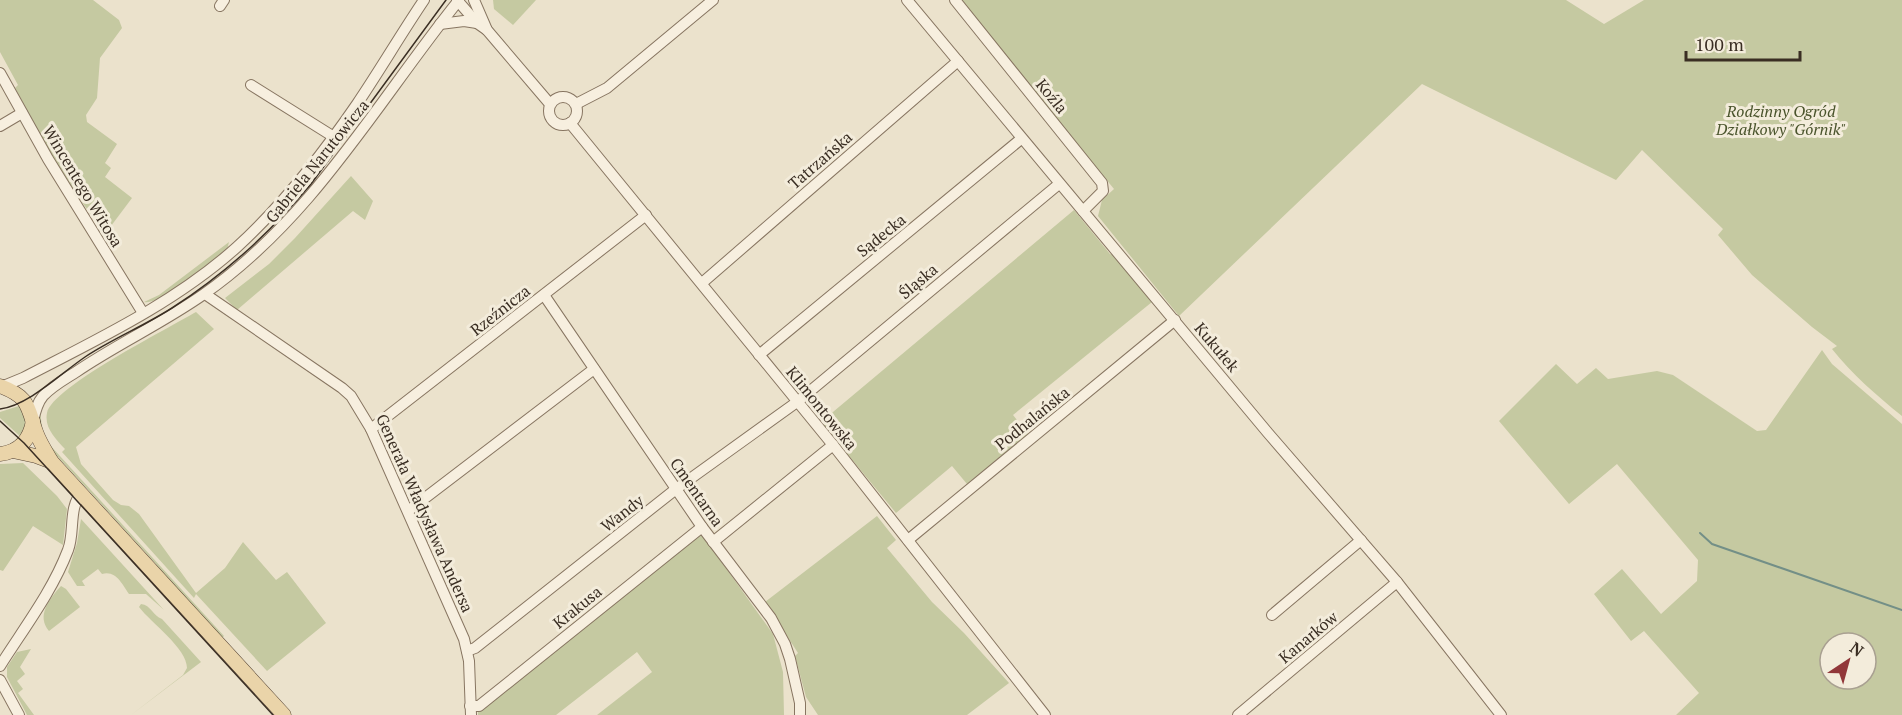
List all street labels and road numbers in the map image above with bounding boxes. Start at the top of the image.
street label: Koźla [1031,74,1073,118]
street label: Gabriela Narutowicza [260,95,374,227]
street label: Wincentego Witosa [38,121,128,251]
street label: Tatrzańska [783,126,857,194]
street label: Sądecka [852,208,910,262]
street label: Śląska [894,258,942,304]
street label: Rzeźnicza [465,280,535,340]
street label: Kukułek [1190,318,1245,377]
street label: Klimontowska [781,362,863,454]
street label: Podhalańska [990,381,1074,455]
street label: Generała Władysława Andersa [371,410,479,616]
street label: Cmentarna [665,453,729,531]
street label: Wandy [596,489,649,537]
street label: Krakusa [548,581,606,633]
street label: Kanarków [1274,606,1342,668]

